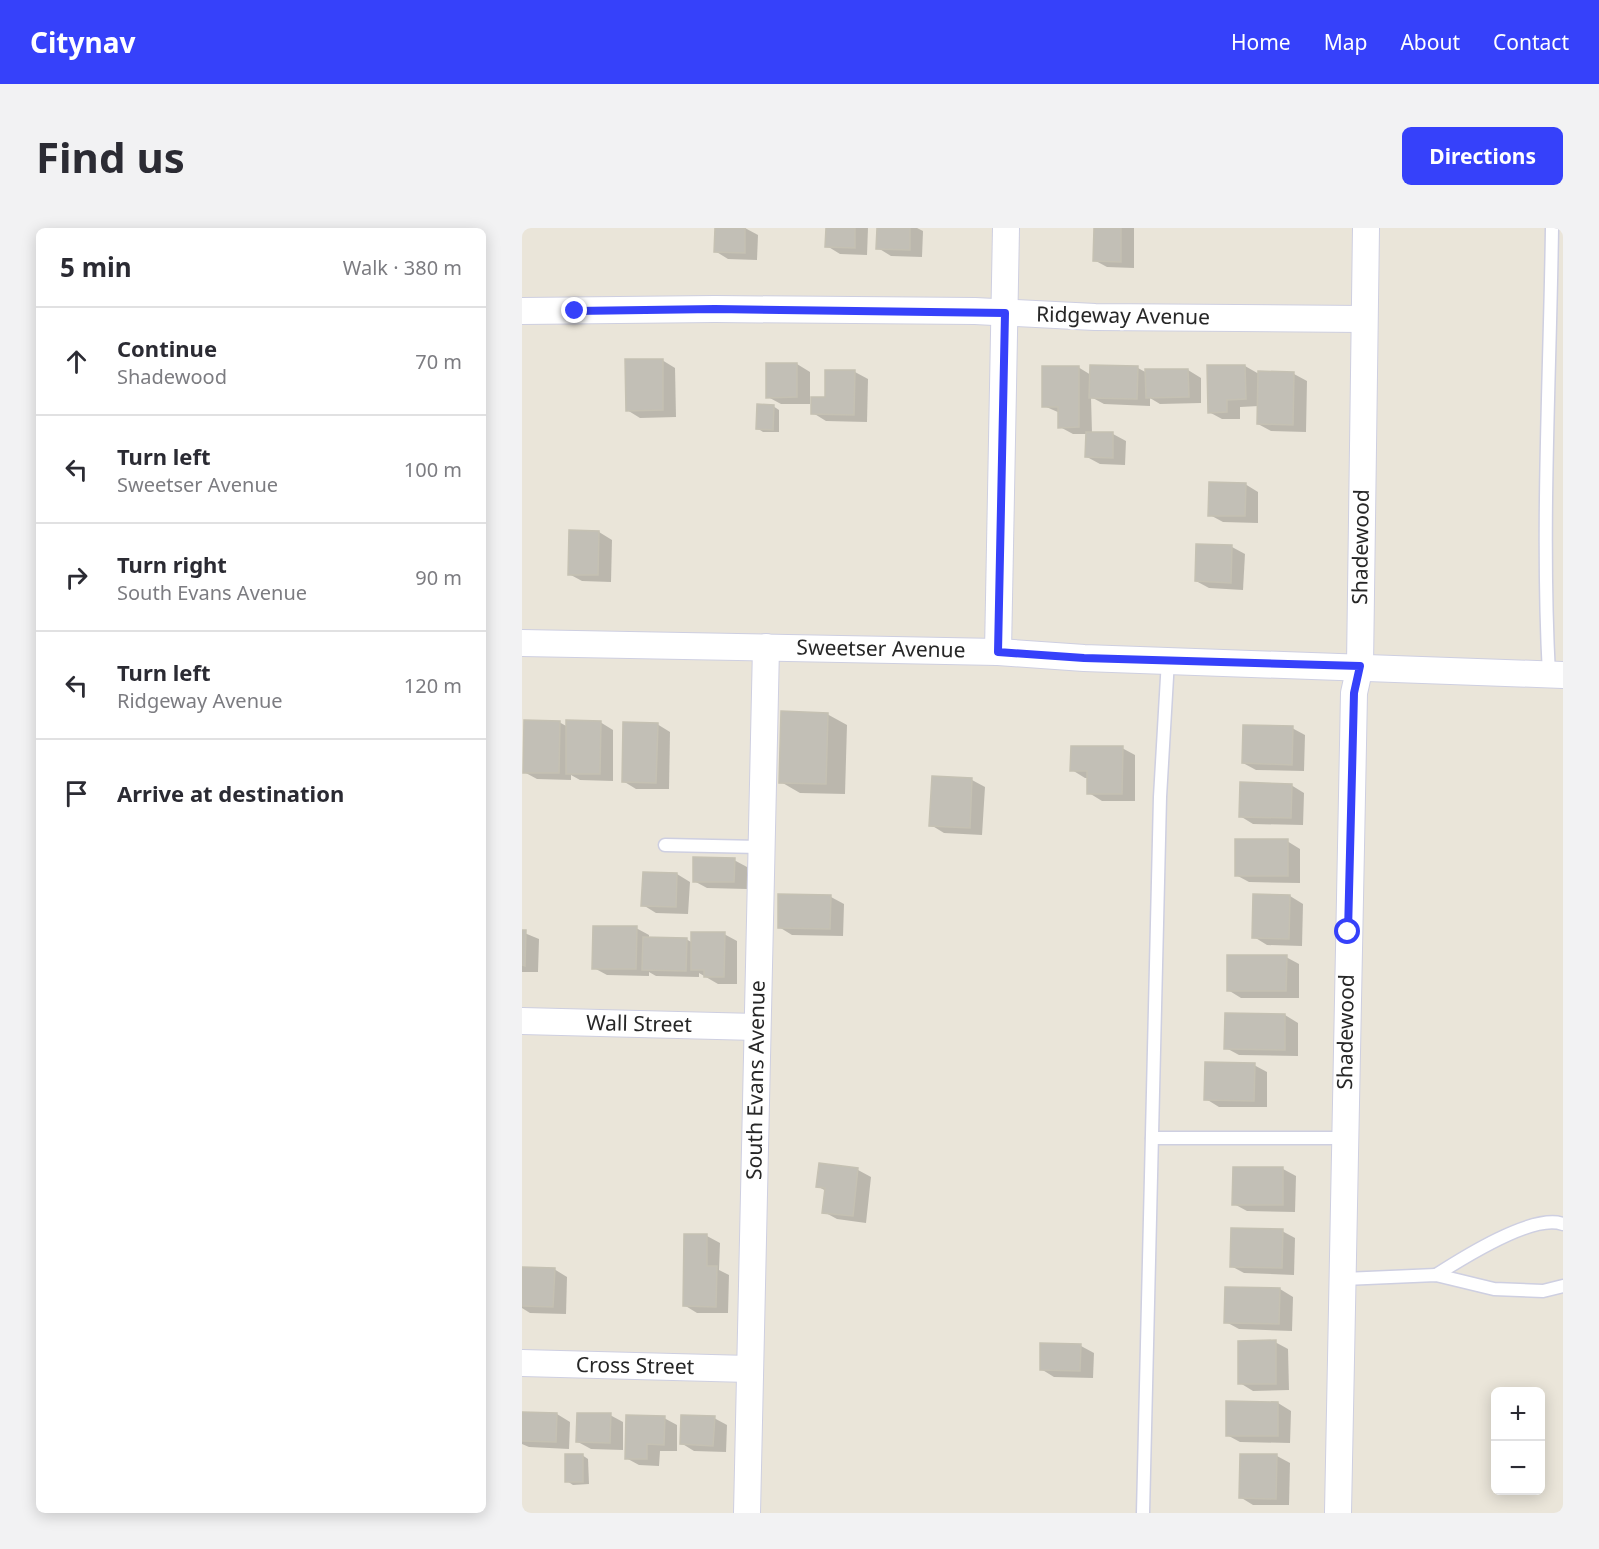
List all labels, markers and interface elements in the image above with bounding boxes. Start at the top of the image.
text: Citynav [30,23,135,61]
text: Home [1231,28,1291,56]
text: Map [1324,28,1367,56]
text: About [1400,28,1460,56]
text: Contact [1493,28,1569,56]
button: Directions [1402,127,1563,185]
text: Find us [36,128,185,185]
text: 5 min [60,249,132,285]
text: Walk · 380 m [343,254,462,281]
route end [561,297,587,323]
street label: Ridgeway Avenue [1036,299,1210,331]
text: Continue [117,333,217,363]
icon: ahead [60,345,93,378]
text: 70 m [415,348,462,375]
text: Shadewood [117,363,227,390]
text: Turn left [117,441,211,471]
icon: left [60,453,93,486]
text: 100 m [404,456,462,483]
text: Sweetser Avenue [117,471,278,498]
street label: Shadewood [1345,489,1375,605]
text: Turn right [117,549,227,579]
icon: right [60,561,93,594]
text: 90 m [415,564,462,591]
text: South Evans Avenue [117,579,307,606]
street label: Sweetser Avenue [796,633,966,663]
text: Turn left [117,657,211,687]
icon: left [60,669,93,702]
text: 120 m [404,672,462,699]
text: Ridgeway Avenue [117,687,283,714]
icon: arrive [60,777,93,810]
text: Arrive at destination [117,778,344,808]
route start [1334,918,1360,944]
street label: Shadewood [1330,974,1360,1090]
street label: South Evans Avenue [739,980,771,1180]
street label: Wall Street [586,1008,693,1038]
street label: Cross Street [576,1350,695,1380]
map controls [1491,1387,1545,1495]
button: + [1491,1387,1545,1441]
button: − [1491,1441,1545,1495]

